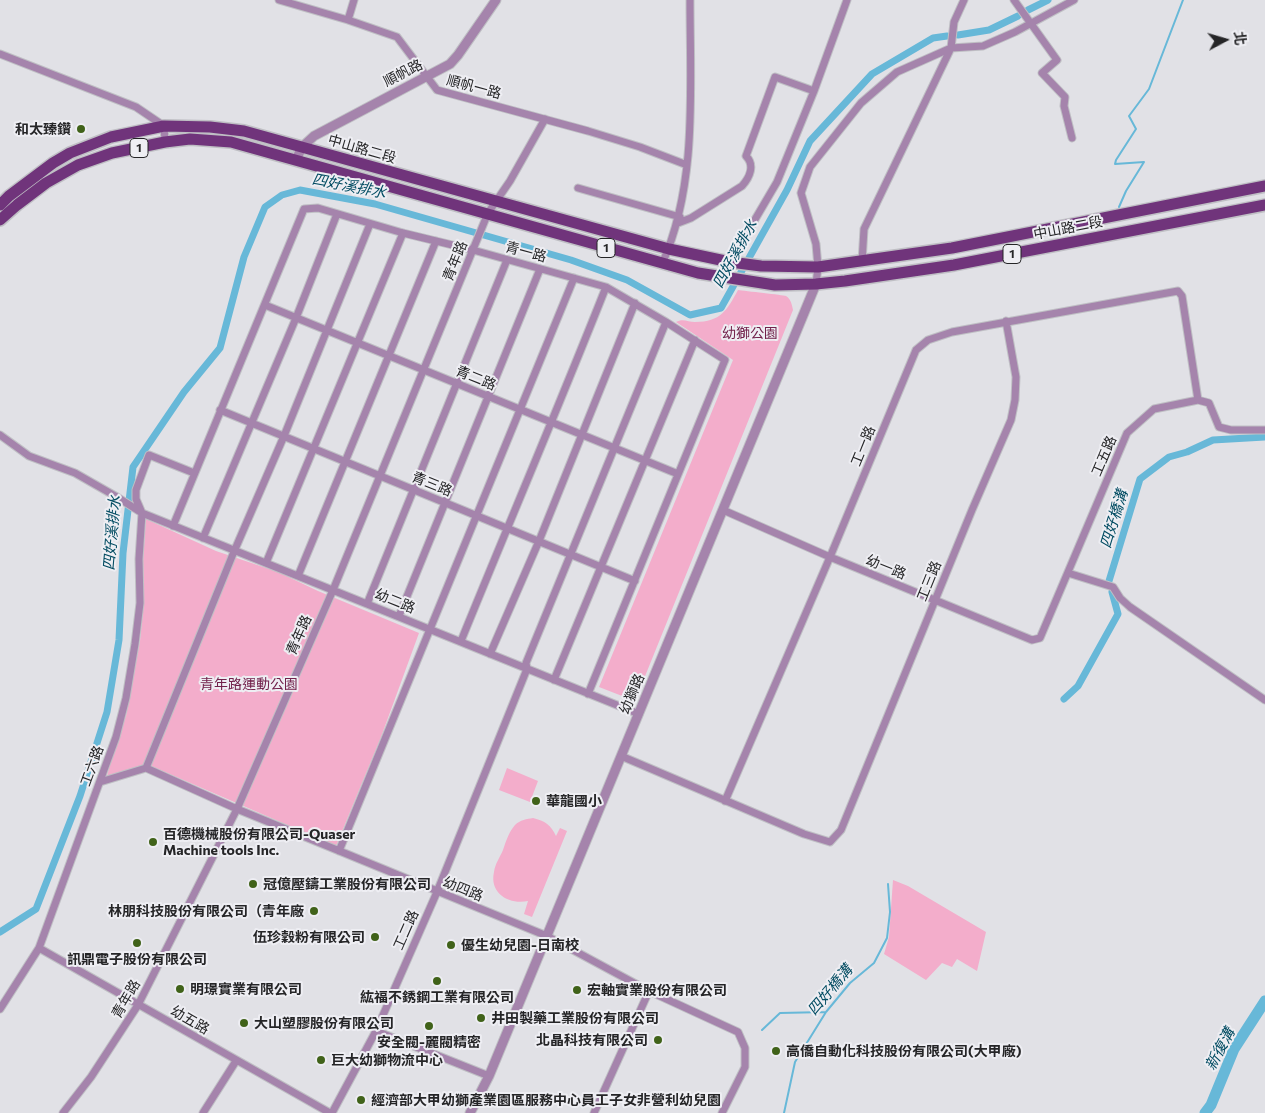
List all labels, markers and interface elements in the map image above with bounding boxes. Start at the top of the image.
north arrow [1200,15,1250,65]
text: 北 [1231,31,1250,46]
street label: 順帆路 [380,56,426,90]
street label: 順帆一路 [445,72,503,102]
place label: 和太臻鑽 [15,121,71,137]
marker: 和太臻鑽 [75,123,87,135]
street label: 中山路二段 [326,131,398,167]
road number: 1 [130,138,148,158]
water label: 四好溪排水 [310,170,388,202]
street label: 中山路二段 [1032,213,1104,243]
water label: 四好溪排水 [709,217,761,291]
street label: 青年路 [439,238,471,284]
street label: 青一路 [504,238,548,266]
road number: 1 [597,238,615,258]
road number: 1 [1003,244,1021,264]
park label: 幼獅公園 [722,325,778,341]
street label: 青二路 [453,362,499,394]
street label: 工一路 [847,423,879,469]
street label: 工五路 [1088,433,1120,479]
street label: 青三路 [409,468,455,500]
water label: 四好橋溝 [1097,488,1131,550]
water label: 四好溪排水 [100,495,124,571]
street label: 幼一路 [863,551,909,583]
street label: 工三路 [913,558,945,604]
street label: 幼二路 [372,585,418,617]
street label: 青年路 [283,612,315,658]
street label: 幼獅路 [616,671,648,717]
park label: 青年路運動公園 [200,676,298,692]
street label: 工六路 [77,743,107,789]
place label: 華龍國小 [546,793,602,809]
marker: 華龍國小 [530,795,542,807]
place label: 百德機械股份有限公司-Quaser Machine tools Inc. [163,826,355,859]
marker: 百德機械股份有限公司-Quaser Machine tools Inc. [147,836,159,848]
street label: 幼四路 [440,873,486,905]
place label: 冠億壓鑄工業股份有限公司 [263,876,431,892]
marker: 冠億壓鑄工業股份有限公司 [247,878,259,890]
place label: 林朋科技股份有限公司（青年廠 [108,903,304,919]
marker: 林朋科技股份有限公司（青年廠 [308,905,320,917]
street label: 工二路 [390,907,422,953]
place label: 伍珍穀粉有限公司 [253,929,365,945]
marker: 伍珍穀粉有限公司 [369,931,381,943]
marker: 訊鼎電子股份有限公司 [131,937,143,949]
place label: 優生幼兒園-日南校 [461,937,579,953]
marker: 優生幼兒園-日南校 [445,939,457,951]
place label: 訊鼎電子股份有限公司 [67,951,207,967]
water label: 四好橋溝 [804,961,856,1019]
marker: 紘福不銹鋼工業有限公司 [431,975,443,987]
street label: 青年路 [108,977,144,1021]
place label: 明璟實業有限公司 [190,981,302,997]
place label: 宏軸實業股份有限公司 [587,982,727,998]
marker: 明璟實業有限公司 [174,983,186,995]
marker: 宏軸實業股份有限公司 [571,984,583,996]
place label: 紘福不銹鋼工業有限公司 [360,989,514,1005]
street label: 幼五路 [168,1002,212,1038]
place label: 井田製藥工業股份有限公司 [491,1010,659,1026]
marker: 井田製藥工業股份有限公司 [475,1012,487,1024]
place label: 大山塑膠股份有限公司 [254,1015,394,1031]
marker: 大山塑膠股份有限公司 [238,1017,250,1029]
marker: 安全閥-麗閥精密 [423,1020,435,1032]
water label: 新復溝 [1201,1025,1239,1073]
place label: 北晶科技有限公司 [536,1032,648,1048]
place label: 安全閥-麗閥精密 [377,1034,481,1050]
marker: 北晶科技有限公司 [652,1034,664,1046]
place label: 高僑自動化科技股份有限公司(大甲廠) [786,1043,1022,1059]
marker: 高僑自動化科技股份有限公司(大甲廠) [770,1045,782,1057]
place label: 巨大幼獅物流中心 [331,1052,443,1068]
marker: 巨大幼獅物流中心 [315,1054,327,1066]
place label: 經濟部大甲幼獅產業園區服務中心員工子女非營利幼兒園 [371,1092,721,1108]
marker: 經濟部大甲幼獅產業園區服務中心員工子女非營利幼兒園 [355,1094,367,1106]

